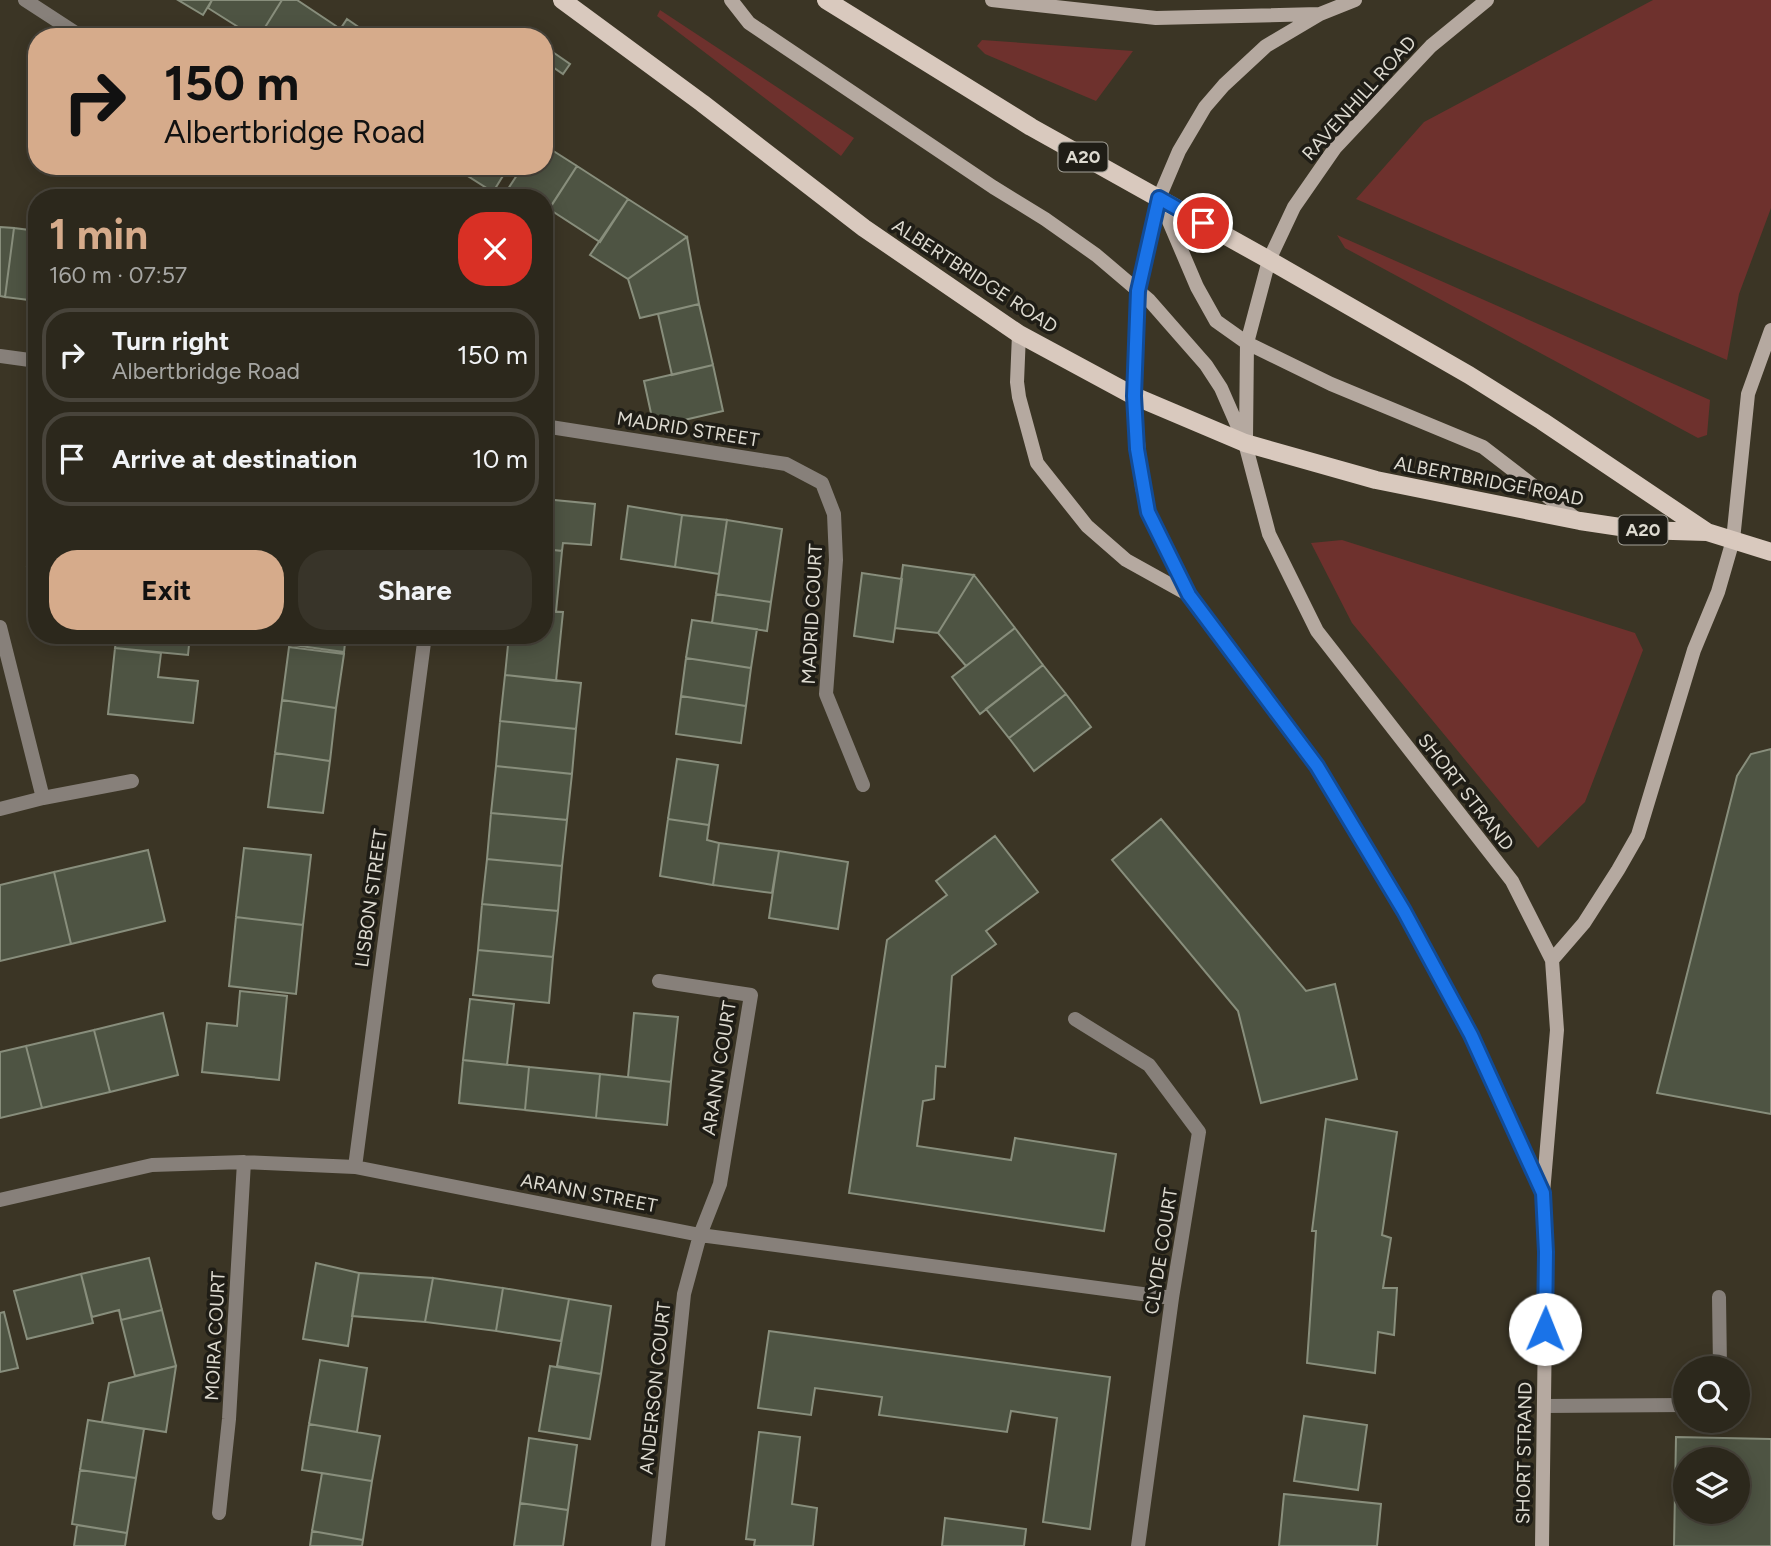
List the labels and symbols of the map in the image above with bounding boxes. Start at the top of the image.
street label: RAVENHILL ROAD [1297,31,1421,165]
road number: A20 [1058,142,1108,172]
pin [1173,193,1233,253]
street label: ALBERTBRIDGE ROAD [888,214,1062,338]
street label: MADRID STREET [615,406,761,452]
street label: ALBERTBRIDGE ROAD [1392,451,1586,511]
road number: A20 [1618,516,1668,544]
street label: MADRID COURT [797,542,827,685]
street label: SHORT STRAND [1413,729,1519,855]
street label: LISBON STREET [350,827,392,969]
street label: ARANN COURT [697,999,741,1137]
street label: ARANN STREET [519,1168,660,1218]
street label: CLYDE COURT [1140,1185,1182,1316]
street label: MOIRA COURT [200,1270,230,1401]
position arrow [1508,1292,1582,1366]
street label: ANDERSON COURT [634,1300,676,1476]
street label: SHORT STRAND [1511,1382,1537,1524]

